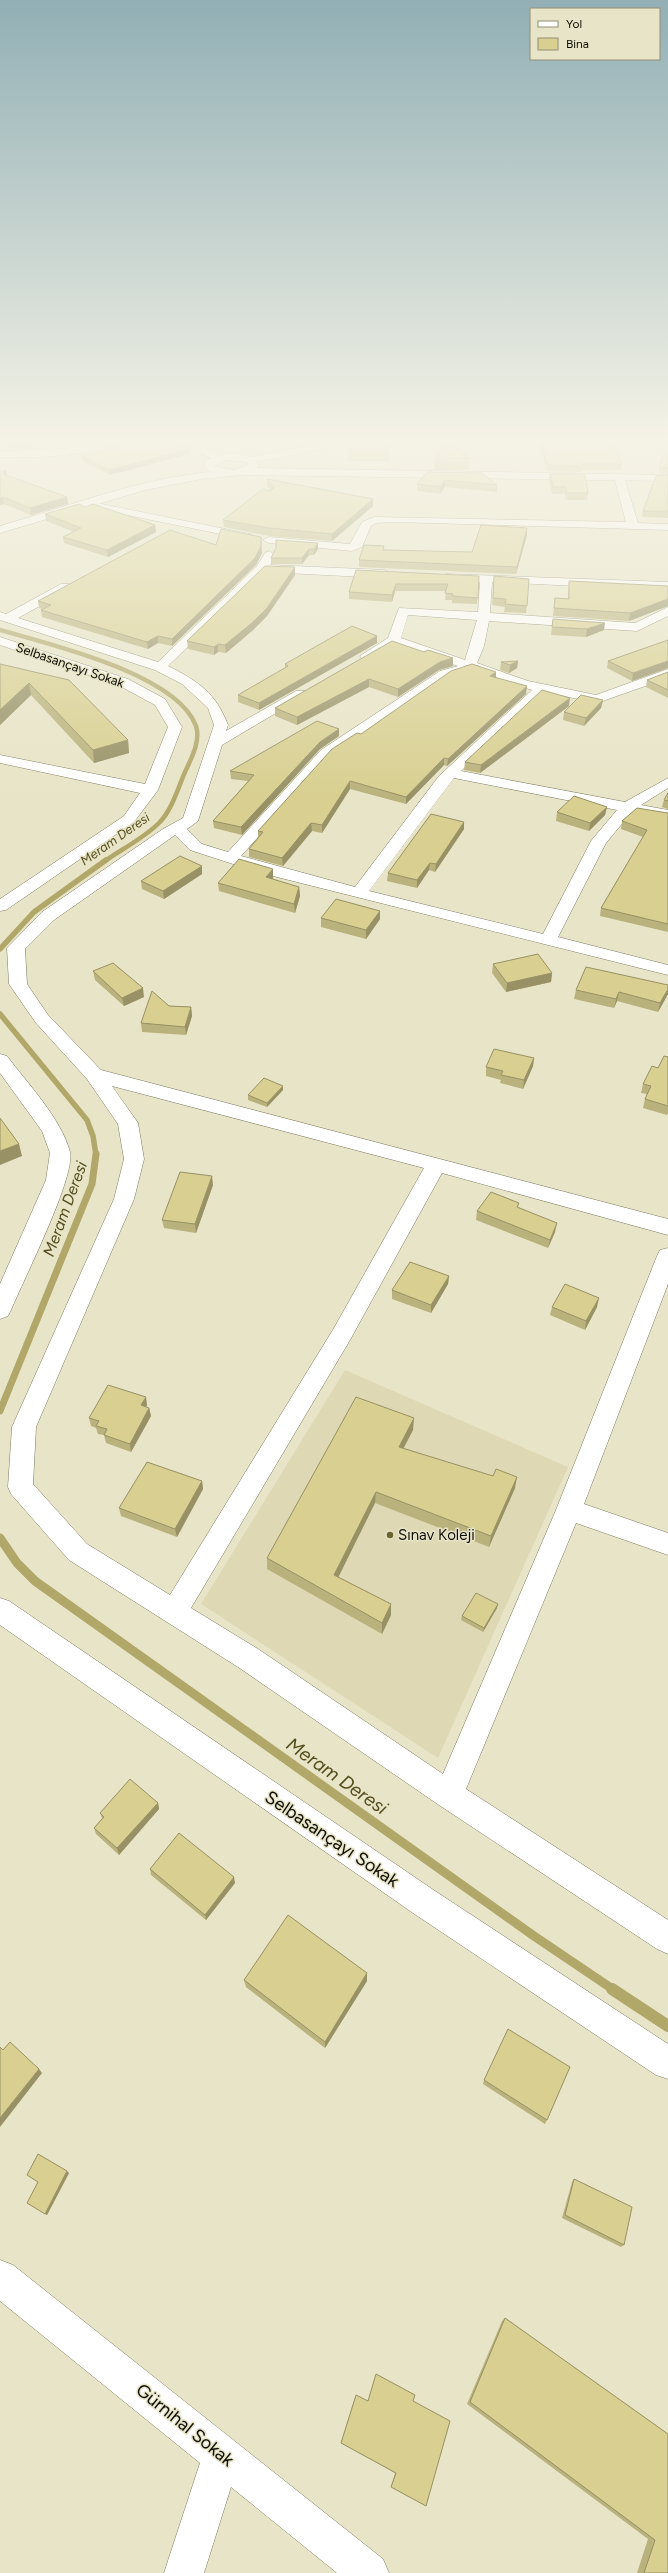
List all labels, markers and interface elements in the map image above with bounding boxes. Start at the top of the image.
legend [530,8,660,60]
text: Yol [566,17,582,31]
text: Bina [566,37,589,51]
street label: Selbasançayı Sokak [14,639,127,691]
water label: Meram Deresi [77,809,153,868]
water label: Meram Deresi [39,1159,91,1259]
place label: Sınav Koleji [398,1526,475,1544]
marker: Sınav Koleji [385,1530,395,1540]
water label: Meram Deresi [282,1733,393,1820]
street label: Selbasançayı Sokak [261,1786,403,1892]
street label: Gürnihal Sokak [132,2379,239,2471]

